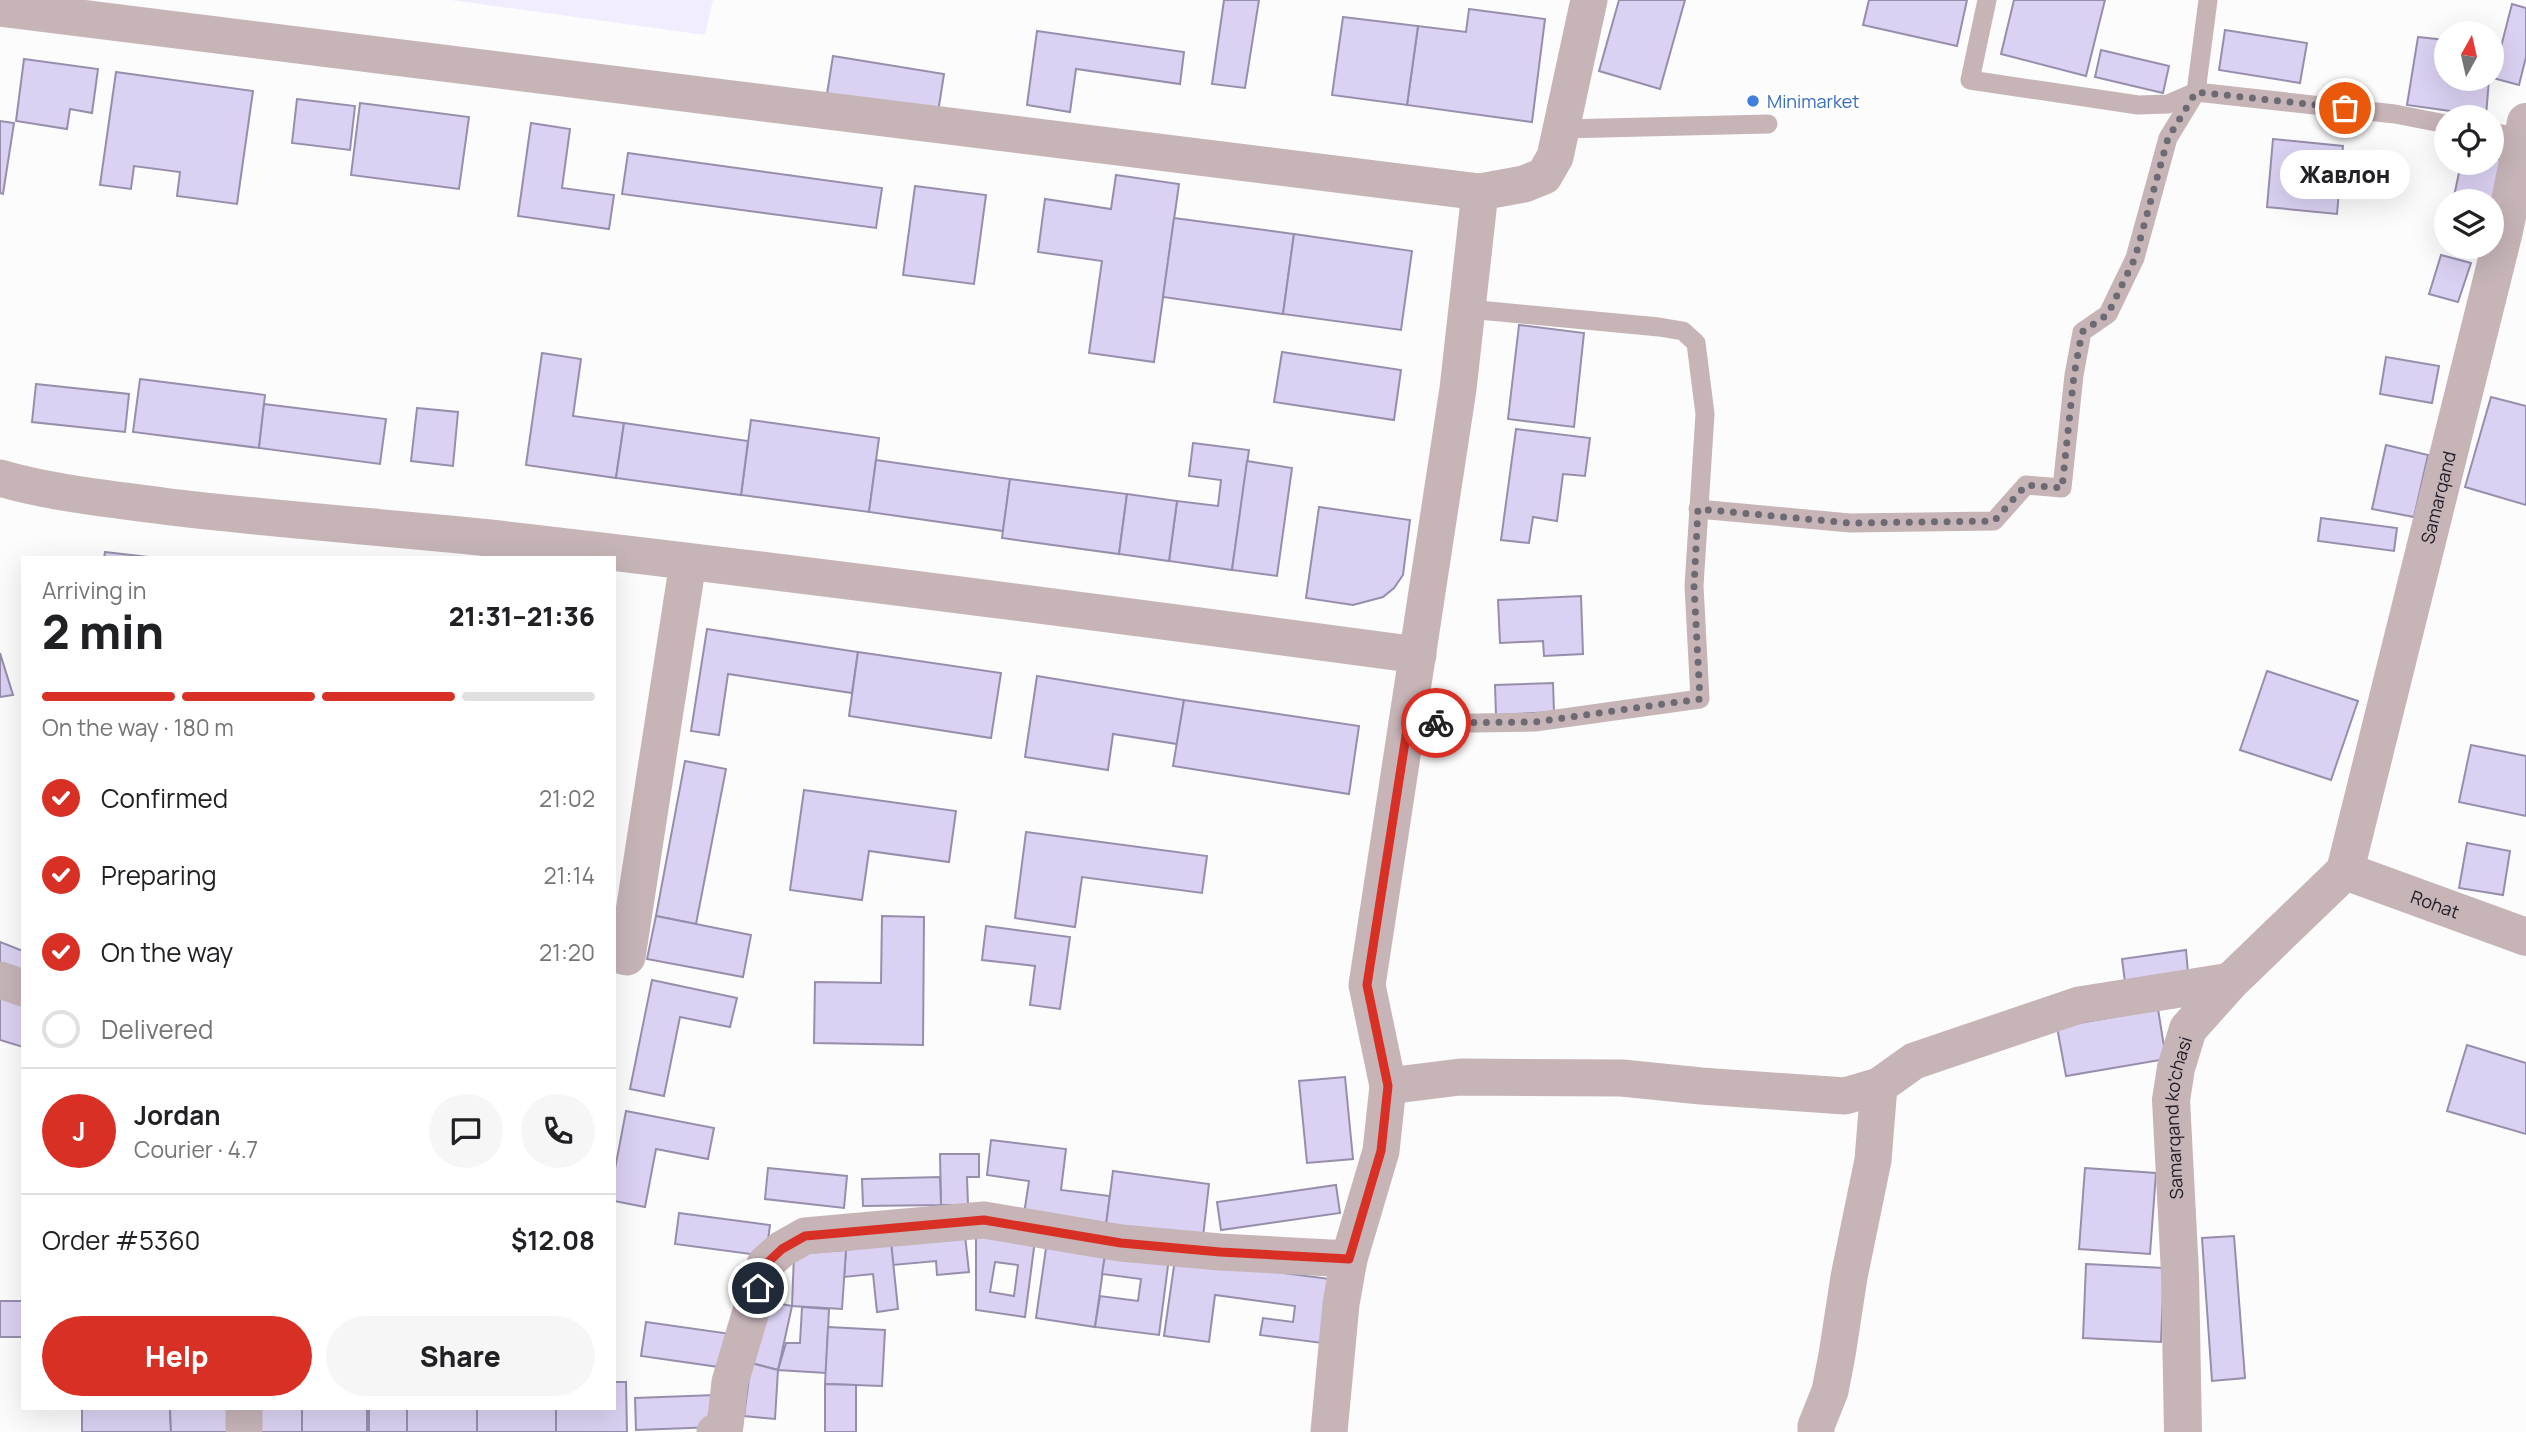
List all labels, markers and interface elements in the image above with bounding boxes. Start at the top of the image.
north arrow [2434,21,2504,91]
map controls [2434,21,2504,259]
pin [2315,78,2375,138]
place label: Minimarket [1767,89,1859,113]
icon: bag [2326,89,2364,127]
marker: Minimarket [1745,93,1761,109]
button: locate [2434,105,2504,175]
callout: Жавлон [2280,150,2410,199]
text: Жавлон [2300,158,2390,190]
button: layers [2434,189,2504,259]
street label: Samarqand [2415,448,2461,546]
text: Arriving in [42,574,147,606]
text: 21:31–21:36 [449,598,595,634]
text: 2 min [42,600,164,663]
courier [1401,688,1471,758]
icon: bike [1417,704,1455,742]
text: On the way · 180 m [42,711,234,743]
icon: check [42,779,80,817]
text: Confirmed [101,780,228,816]
text: 21:02 [539,782,595,814]
icon: check [42,856,80,894]
text: Preparing [101,857,217,893]
text: 21:14 [544,859,595,891]
street label: Rohat [2408,884,2463,924]
icon: check [42,933,80,971]
text: On the way [101,934,233,970]
text: 21:20 [539,936,595,968]
text: Delivered [101,1011,213,1047]
street label: Samarqand ko'chasi [2159,1033,2197,1200]
button: chat [429,1094,503,1168]
button: phone [521,1094,595,1168]
text: Jordan [134,1097,220,1133]
text: J [72,1113,86,1149]
text: Courier · 4.7 [134,1133,258,1165]
text: Order #5360 [42,1222,200,1258]
text: $12.08 [511,1222,595,1258]
pin [728,1258,788,1318]
icon: home [739,1269,777,1307]
button: Help [42,1316,312,1396]
button: Share [326,1316,595,1396]

